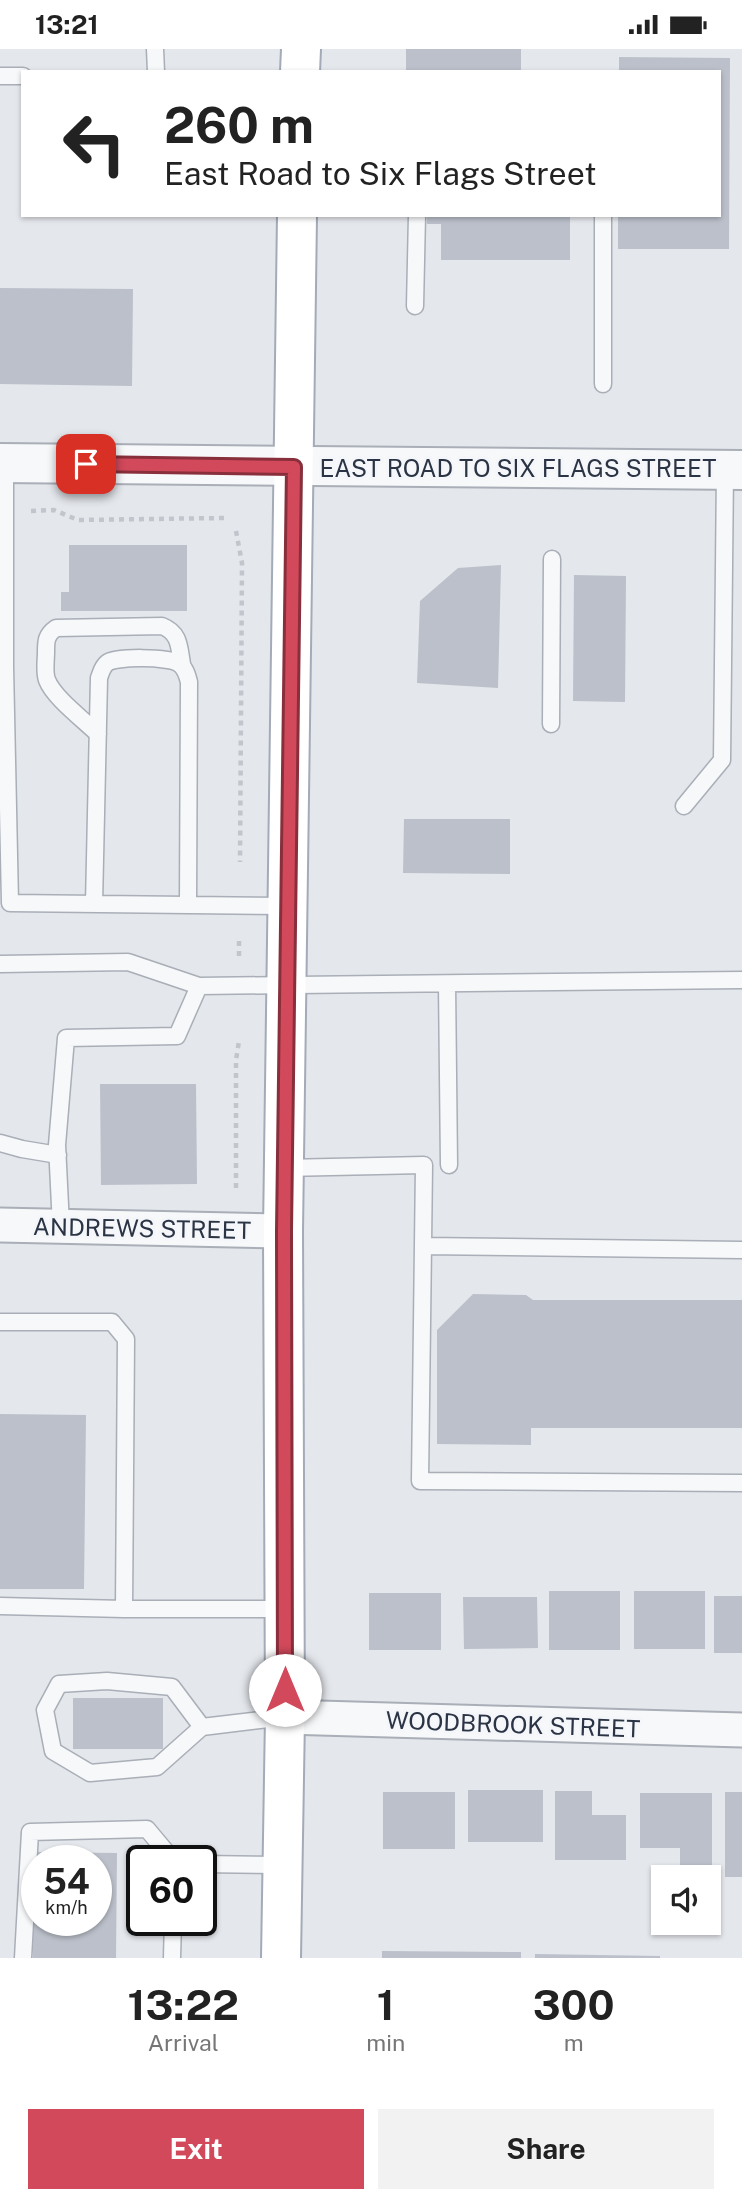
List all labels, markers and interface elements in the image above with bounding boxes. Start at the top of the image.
text: 13:21 [35,9,99,40]
text: 260 m [164,96,314,154]
icon: left [49,98,140,189]
text: East Road to Six Flags Street [164,155,597,192]
pin [56,434,116,494]
icon: arrive [67,445,105,483]
street label: EAST ROAD TO SIX FLAGS STREET [319,454,717,482]
street label: ANDREWS STREET [33,1212,251,1244]
position arrow [248,1653,322,1727]
street label: WOODBROOK STREET [385,1706,641,1742]
speed limit sign: 60 [126,1845,217,1936]
text: 54 [43,1861,90,1902]
map controls [651,1865,721,1935]
button: sound [651,1865,721,1935]
text: km/h [45,1897,88,1918]
text: 13:22 [127,1980,239,2029]
text: 1 [377,1980,395,2029]
text: 300 [533,1980,615,2029]
text: Arrival [148,2029,219,2056]
text: min [366,2029,405,2056]
text: m [564,2029,584,2056]
button: Exit [28,2109,364,2189]
button: Share [378,2109,714,2189]

